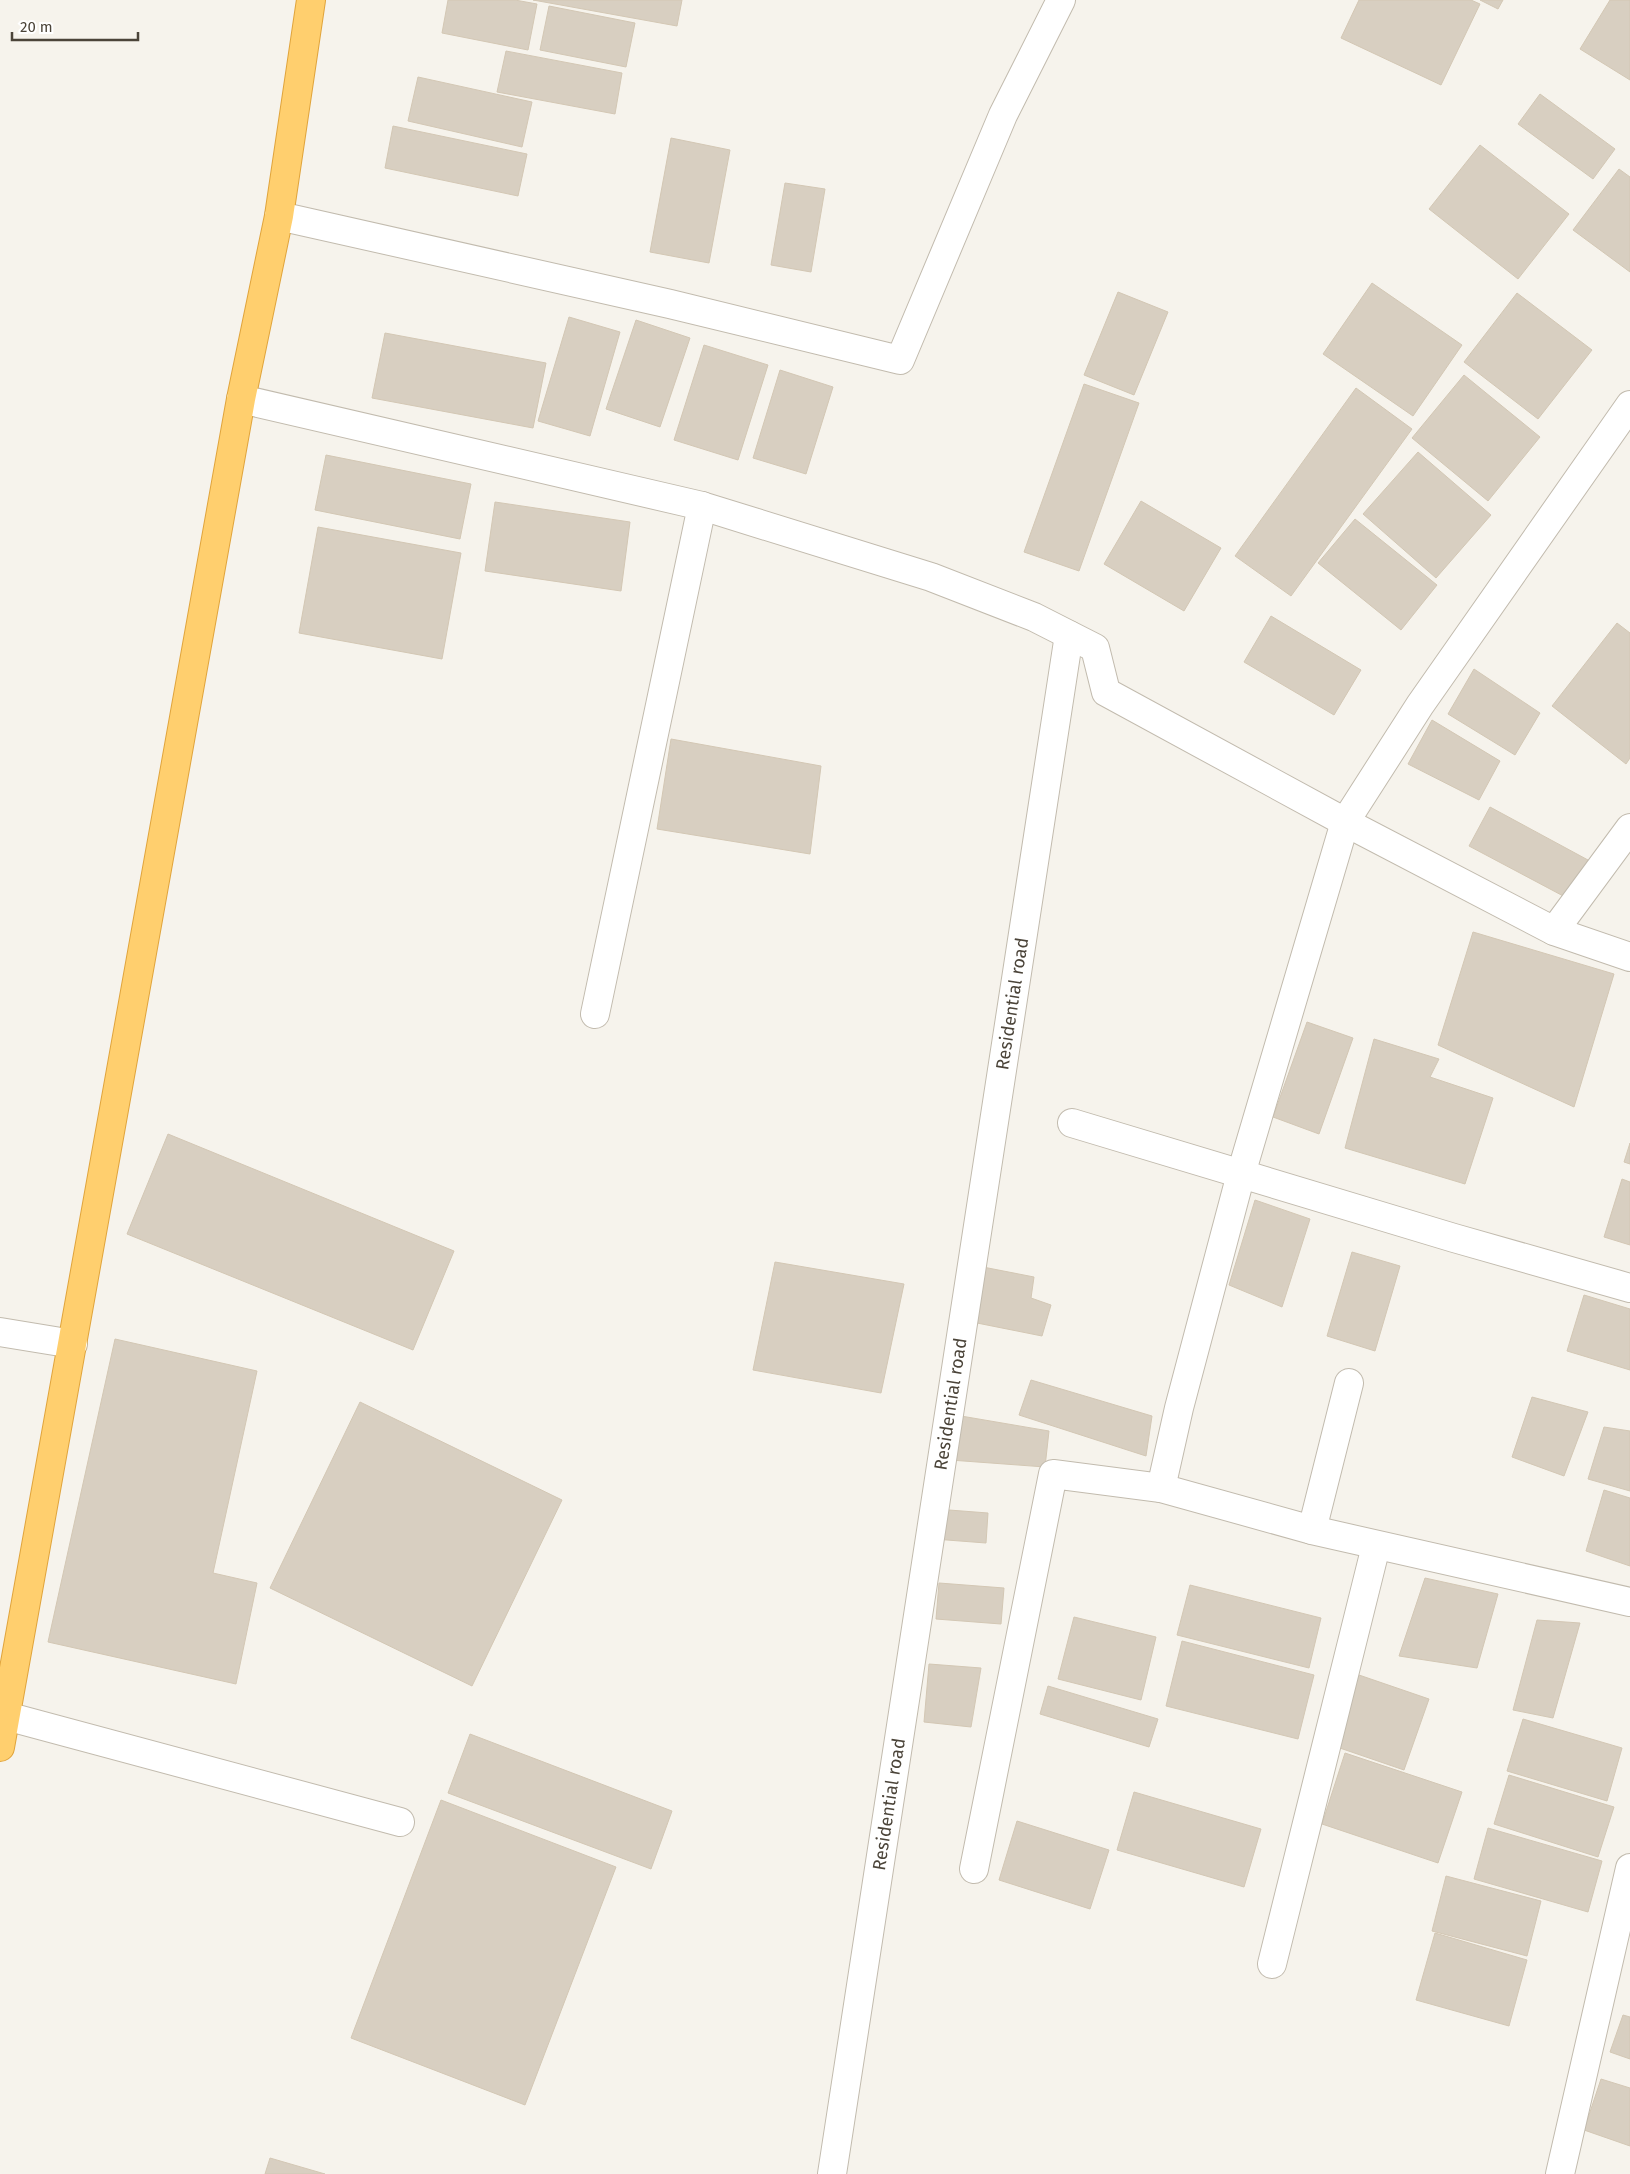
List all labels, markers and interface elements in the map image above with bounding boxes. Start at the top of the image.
scale bar [12,10,139,42]
text: 20 m [20,18,53,36]
street label: Residential road [991,936,1033,1072]
street label: Residential road [930,1336,972,1472]
street label: Residential road [868,1737,910,1872]

